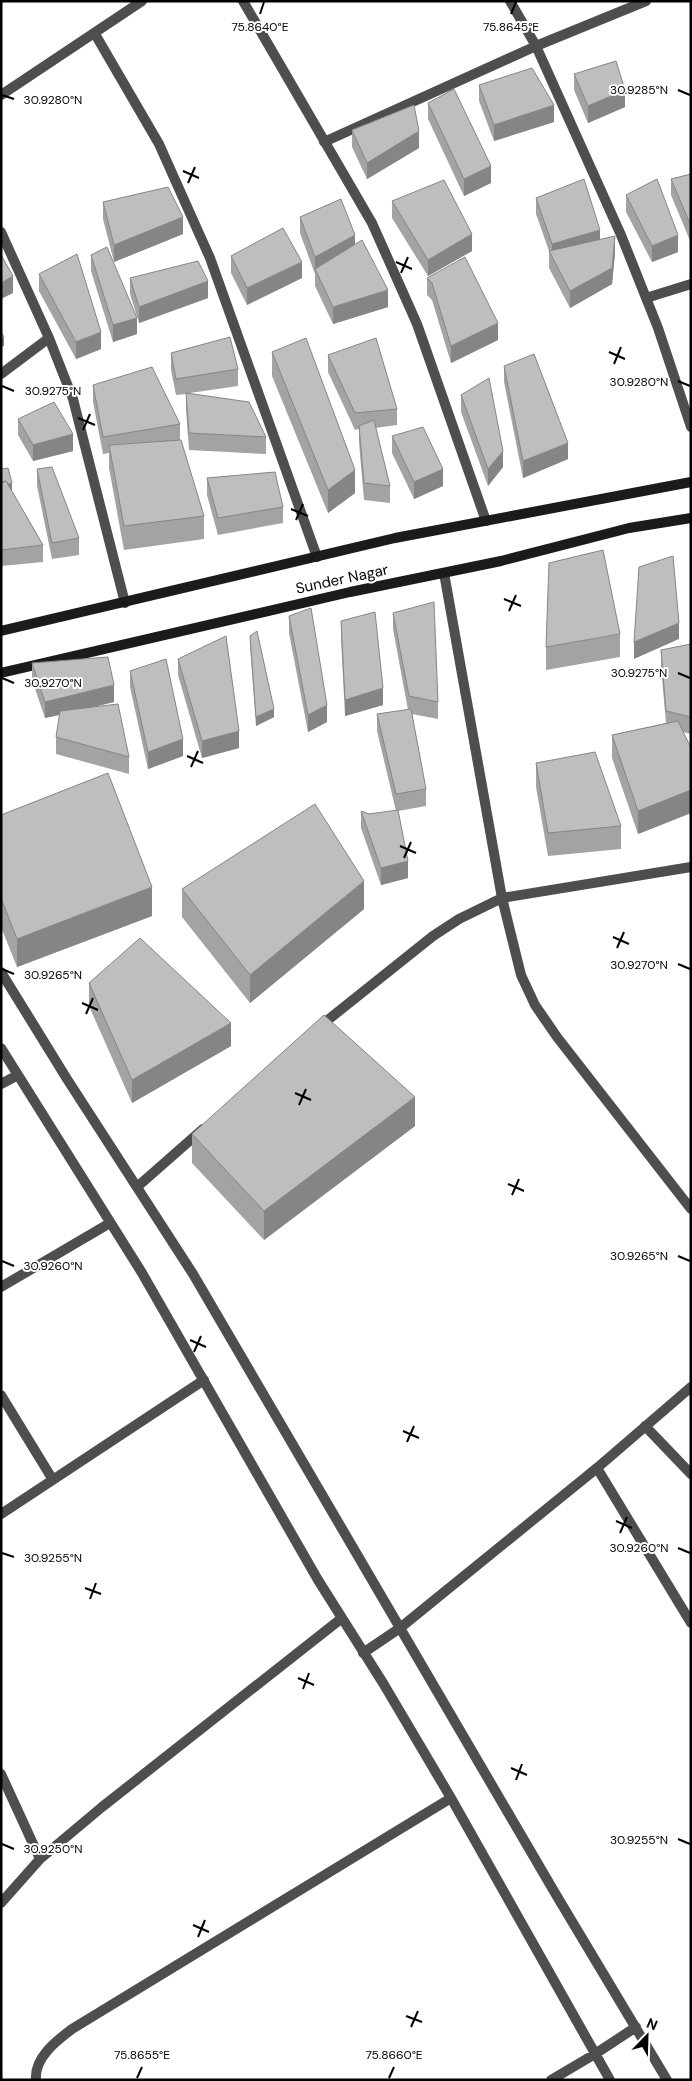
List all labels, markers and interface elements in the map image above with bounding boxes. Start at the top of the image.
text: 75.8640°E [232,19,289,35]
text: 75.8645°E [483,19,539,35]
text: 30.9285°N [610,82,668,98]
text: 30.9280°N [24,92,82,108]
text: 30.9280°N [610,374,668,390]
text: 30.9275°N [25,383,81,399]
street label: Sunder Nagar [294,559,390,599]
text: 30.9275°N [611,665,667,681]
text: 30.9270°N [24,675,82,691]
text: 30.9270°N [610,957,668,973]
text: 30.9265°N [24,967,82,983]
text: 30.9265°N [610,1248,668,1264]
text: 30.9260°N [23,1258,83,1274]
text: 30.9260°N [609,1540,669,1556]
text: 30.9255°N [24,1550,82,1566]
text: 30.9255°N [610,1832,668,1848]
text: 30.9250°N [23,1841,83,1857]
north arrow [622,2011,672,2061]
text: N [644,2014,660,2034]
text: 75.8655°E [114,2047,170,2063]
text: 75.8660°E [365,2047,423,2063]

